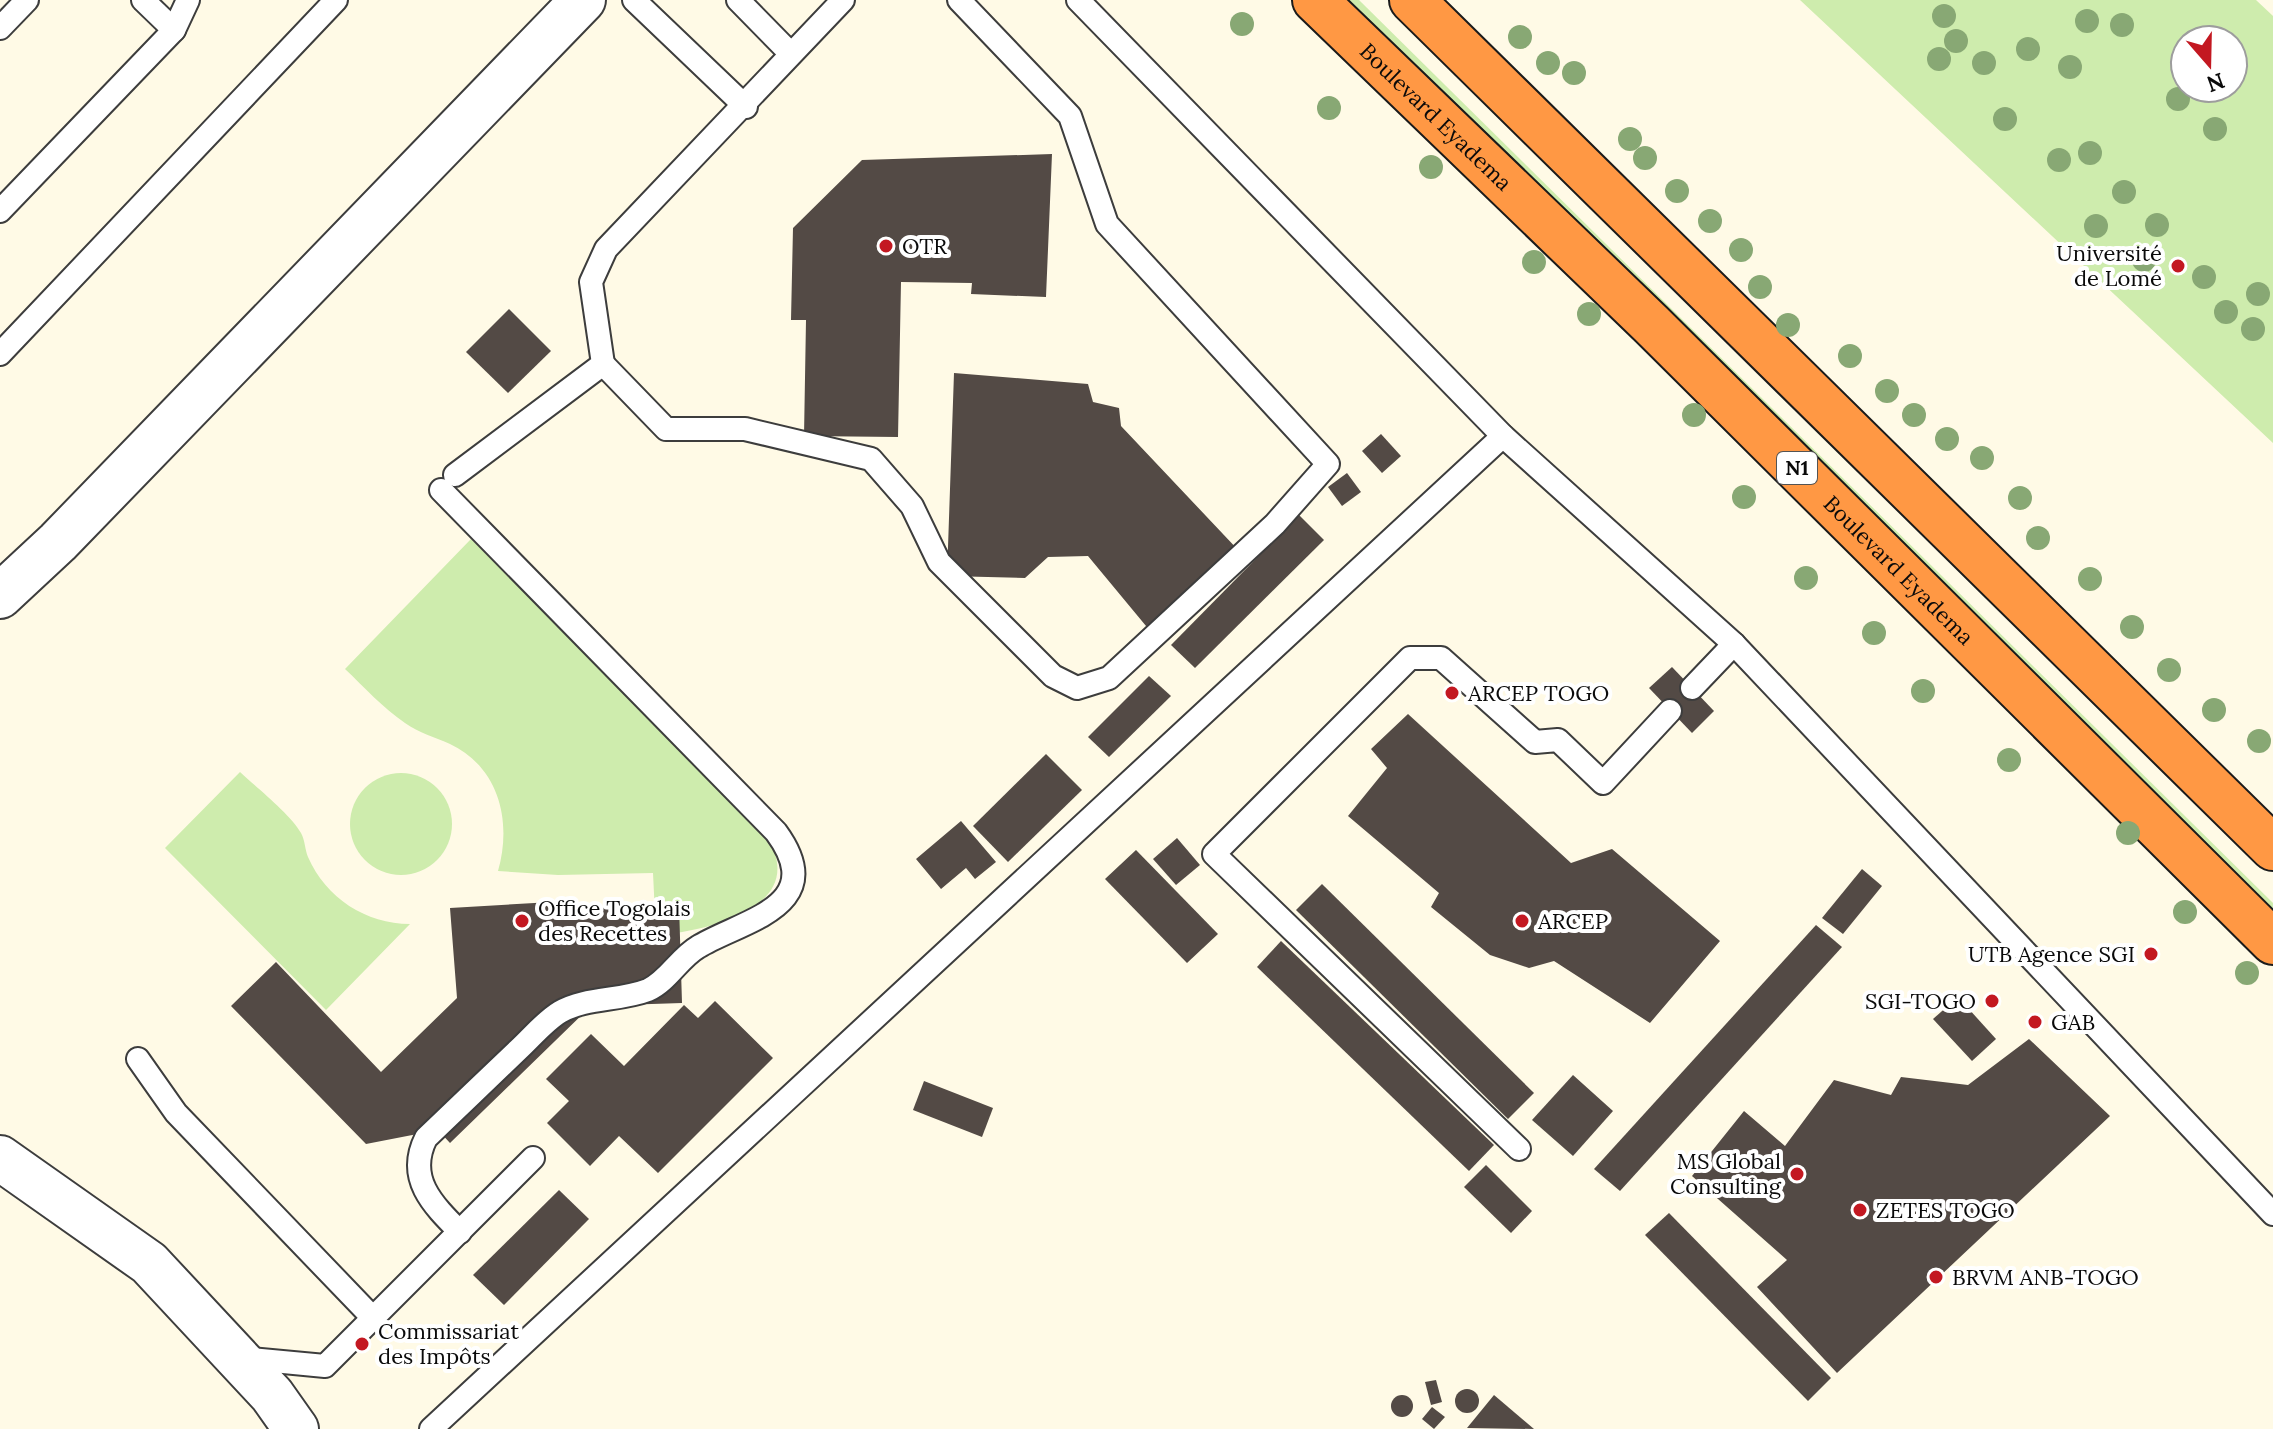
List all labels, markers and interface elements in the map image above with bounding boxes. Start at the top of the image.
north arrow [2169,24,2249,104]
street label: Boulevard Eyadema [1354,37,1518,196]
text: N [2203,67,2229,99]
place label: OTR [902,232,947,260]
marker: OTR [877,237,895,255]
place label: Université de Lomé [2056,239,2162,292]
marker: Université de Lomé [2169,257,2187,275]
road number: N1 [1777,452,1817,484]
street label: Boulevard Eyadema [1818,490,1980,651]
place label: ARCEP TOGO [1467,679,1609,707]
marker: ARCEP TOGO [1443,684,1461,702]
place label: Office Togolais des Recettes [538,894,691,947]
place label: ARCEP [1537,907,1608,935]
marker: Office Togolais des Recettes [513,912,531,930]
marker: ARCEP [1513,912,1531,930]
place label: UTB Agence SGI [1968,940,2135,968]
marker: UTB Agence SGI [2142,945,2160,963]
place label: SGI-TOGO [1865,987,1976,1015]
marker: SGI-TOGO [1983,992,2001,1010]
place label: GAB [2051,1008,2095,1036]
marker: GAB [2026,1013,2044,1031]
place label: MS Global Consulting [1670,1147,1782,1200]
marker: MS Global Consulting [1788,1165,1806,1183]
place label: ZETES TOGO [1876,1196,2015,1224]
marker: ZETES TOGO [1851,1201,1869,1219]
place label: BRVM ANB-TOGO [1952,1263,2139,1291]
marker: BRVM ANB-TOGO [1927,1268,1945,1286]
place label: Commissariat des Impôts [378,1317,519,1370]
marker: Commissariat des Impôts [353,1335,371,1353]

